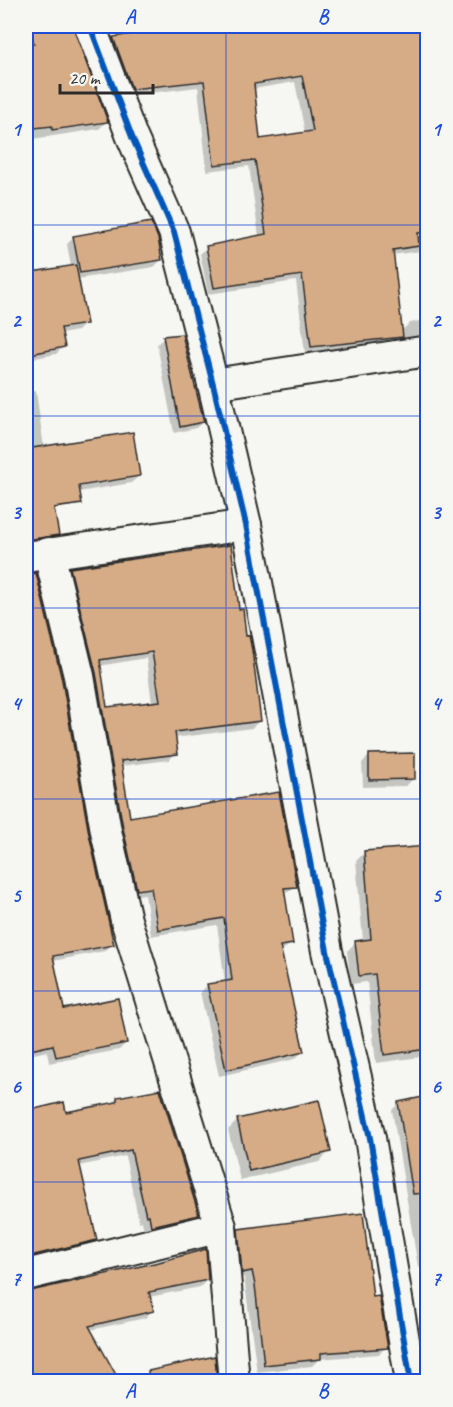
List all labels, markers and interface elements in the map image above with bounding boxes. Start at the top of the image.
text: A [125,4,137,29]
text: B [318,4,330,29]
scale bar [60,57,153,95]
text: 20 m [69,67,102,89]
text: 1 [12,117,23,142]
text: 1 [432,117,443,142]
text: 2 [12,308,23,333]
text: 2 [432,308,443,333]
text: 3 [12,500,23,525]
text: 3 [432,500,443,525]
text: 4 [12,691,24,716]
text: 4 [432,691,444,716]
text: 5 [12,883,23,908]
text: 5 [432,883,443,908]
text: 6 [11,1074,22,1099]
text: 6 [431,1074,442,1099]
text: 7 [12,1266,23,1291]
text: 7 [432,1266,443,1291]
text: A [125,1378,137,1403]
text: B [318,1378,330,1403]

